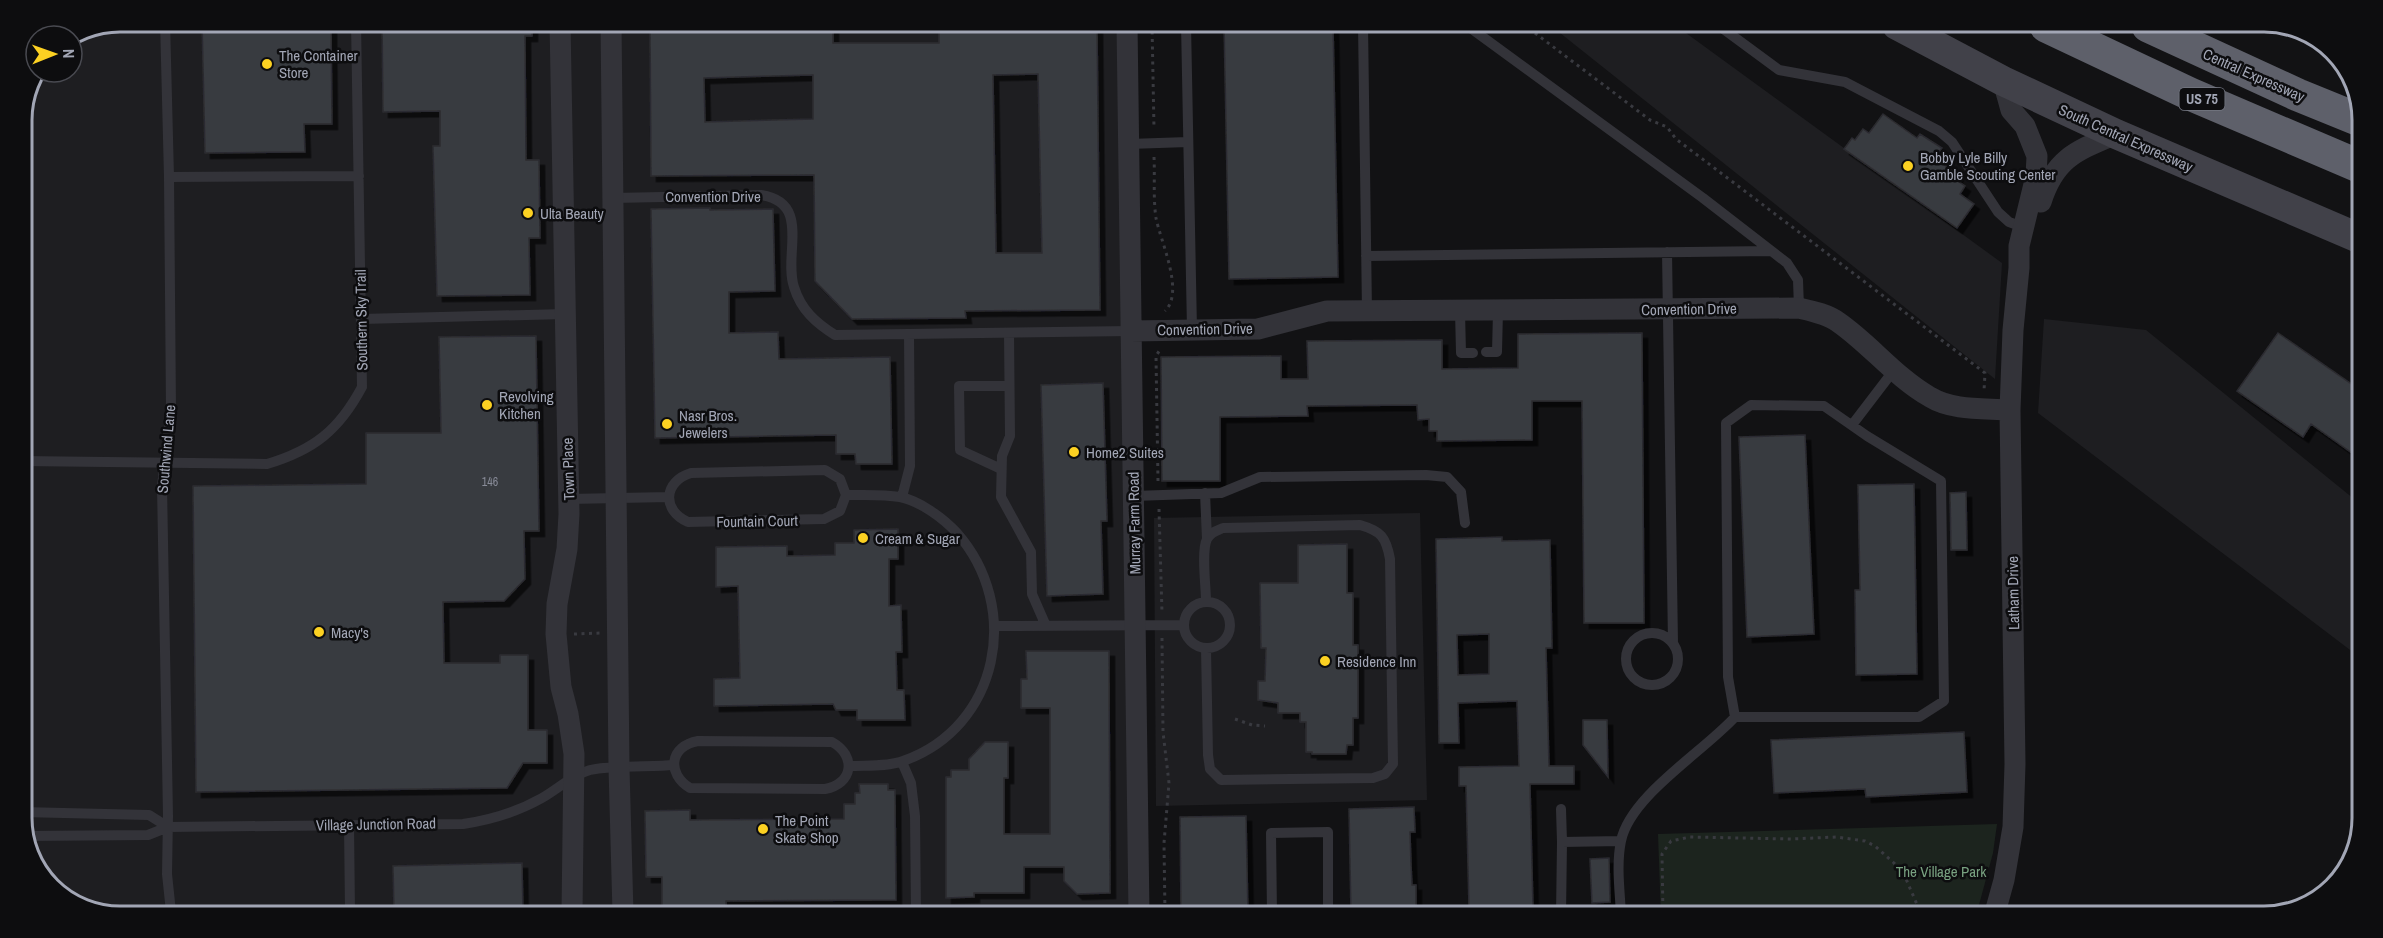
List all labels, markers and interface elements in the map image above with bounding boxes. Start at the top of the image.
north arrow [24,24,84,84]
street label: Central Expressway [2200,43,2309,107]
place label: The Container Store [279,45,358,83]
text: N [58,49,80,59]
marker: The Container Store [260,57,274,71]
road number: US 75 [2180,88,2224,110]
street label: South Central Expressway [2056,99,2197,177]
place label: Bobby Lyle Billy Gamble Scouting Center [1920,147,2055,185]
marker: Bobby Lyle Billy Gamble Scouting Center [1901,159,1915,173]
street label: Convention Drive [665,186,761,207]
place label: Ulta Beauty [540,203,604,224]
marker: Ulta Beauty [521,206,535,220]
street label: Southern Sky Trail [350,269,372,371]
street label: Convention Drive [1641,298,1737,320]
street label: Convention Drive [1157,318,1253,340]
place label: Revolving Kitchen [499,386,554,424]
marker: Revolving Kitchen [480,398,494,412]
street label: Southwind Lane [152,404,180,494]
place label: Nasr Bros. Jewelers [679,405,737,443]
marker: Nasr Bros. Jewelers [660,417,674,431]
street label: Town Place [556,437,580,501]
place label: Home2 Suites [1086,442,1164,463]
marker: Home2 Suites [1067,445,1081,459]
street label: Murray Farm Road [1123,472,1145,574]
house number: 146 [482,474,498,490]
street label: Fountain Court [716,510,798,532]
place label: Cream & Sugar [875,528,960,549]
marker: Cream & Sugar [856,531,870,545]
street label: Latham Drive [2002,556,2024,630]
place label: Macy's [331,622,369,643]
marker: Macy's [312,625,326,639]
place label: Residence Inn [1337,651,1416,672]
marker: Residence Inn [1318,654,1332,668]
place label: The Point Skate Shop [775,810,839,848]
street label: Village Junction Road [316,812,436,836]
marker: The Point Skate Shop [756,822,770,836]
park label: The Village Park [1896,861,1987,882]

